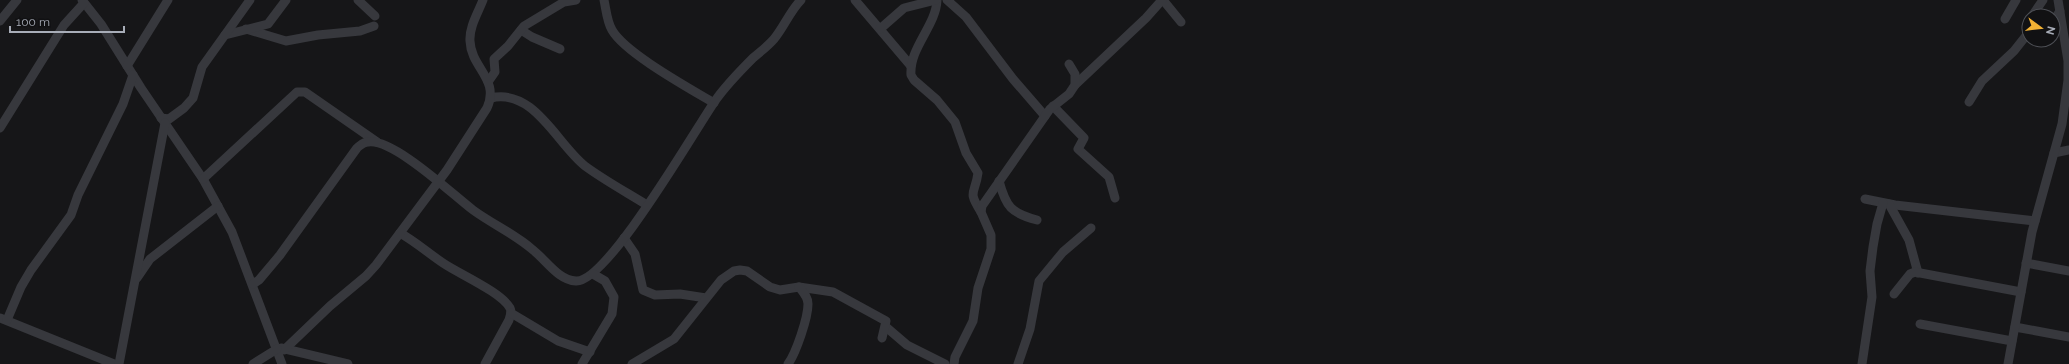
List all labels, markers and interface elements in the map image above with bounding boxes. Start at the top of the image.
scale bar [10,8,124,34]
north arrow [2021,8,2061,48]
text: 100 m [16,15,50,29]
text: N [2043,25,2058,36]

